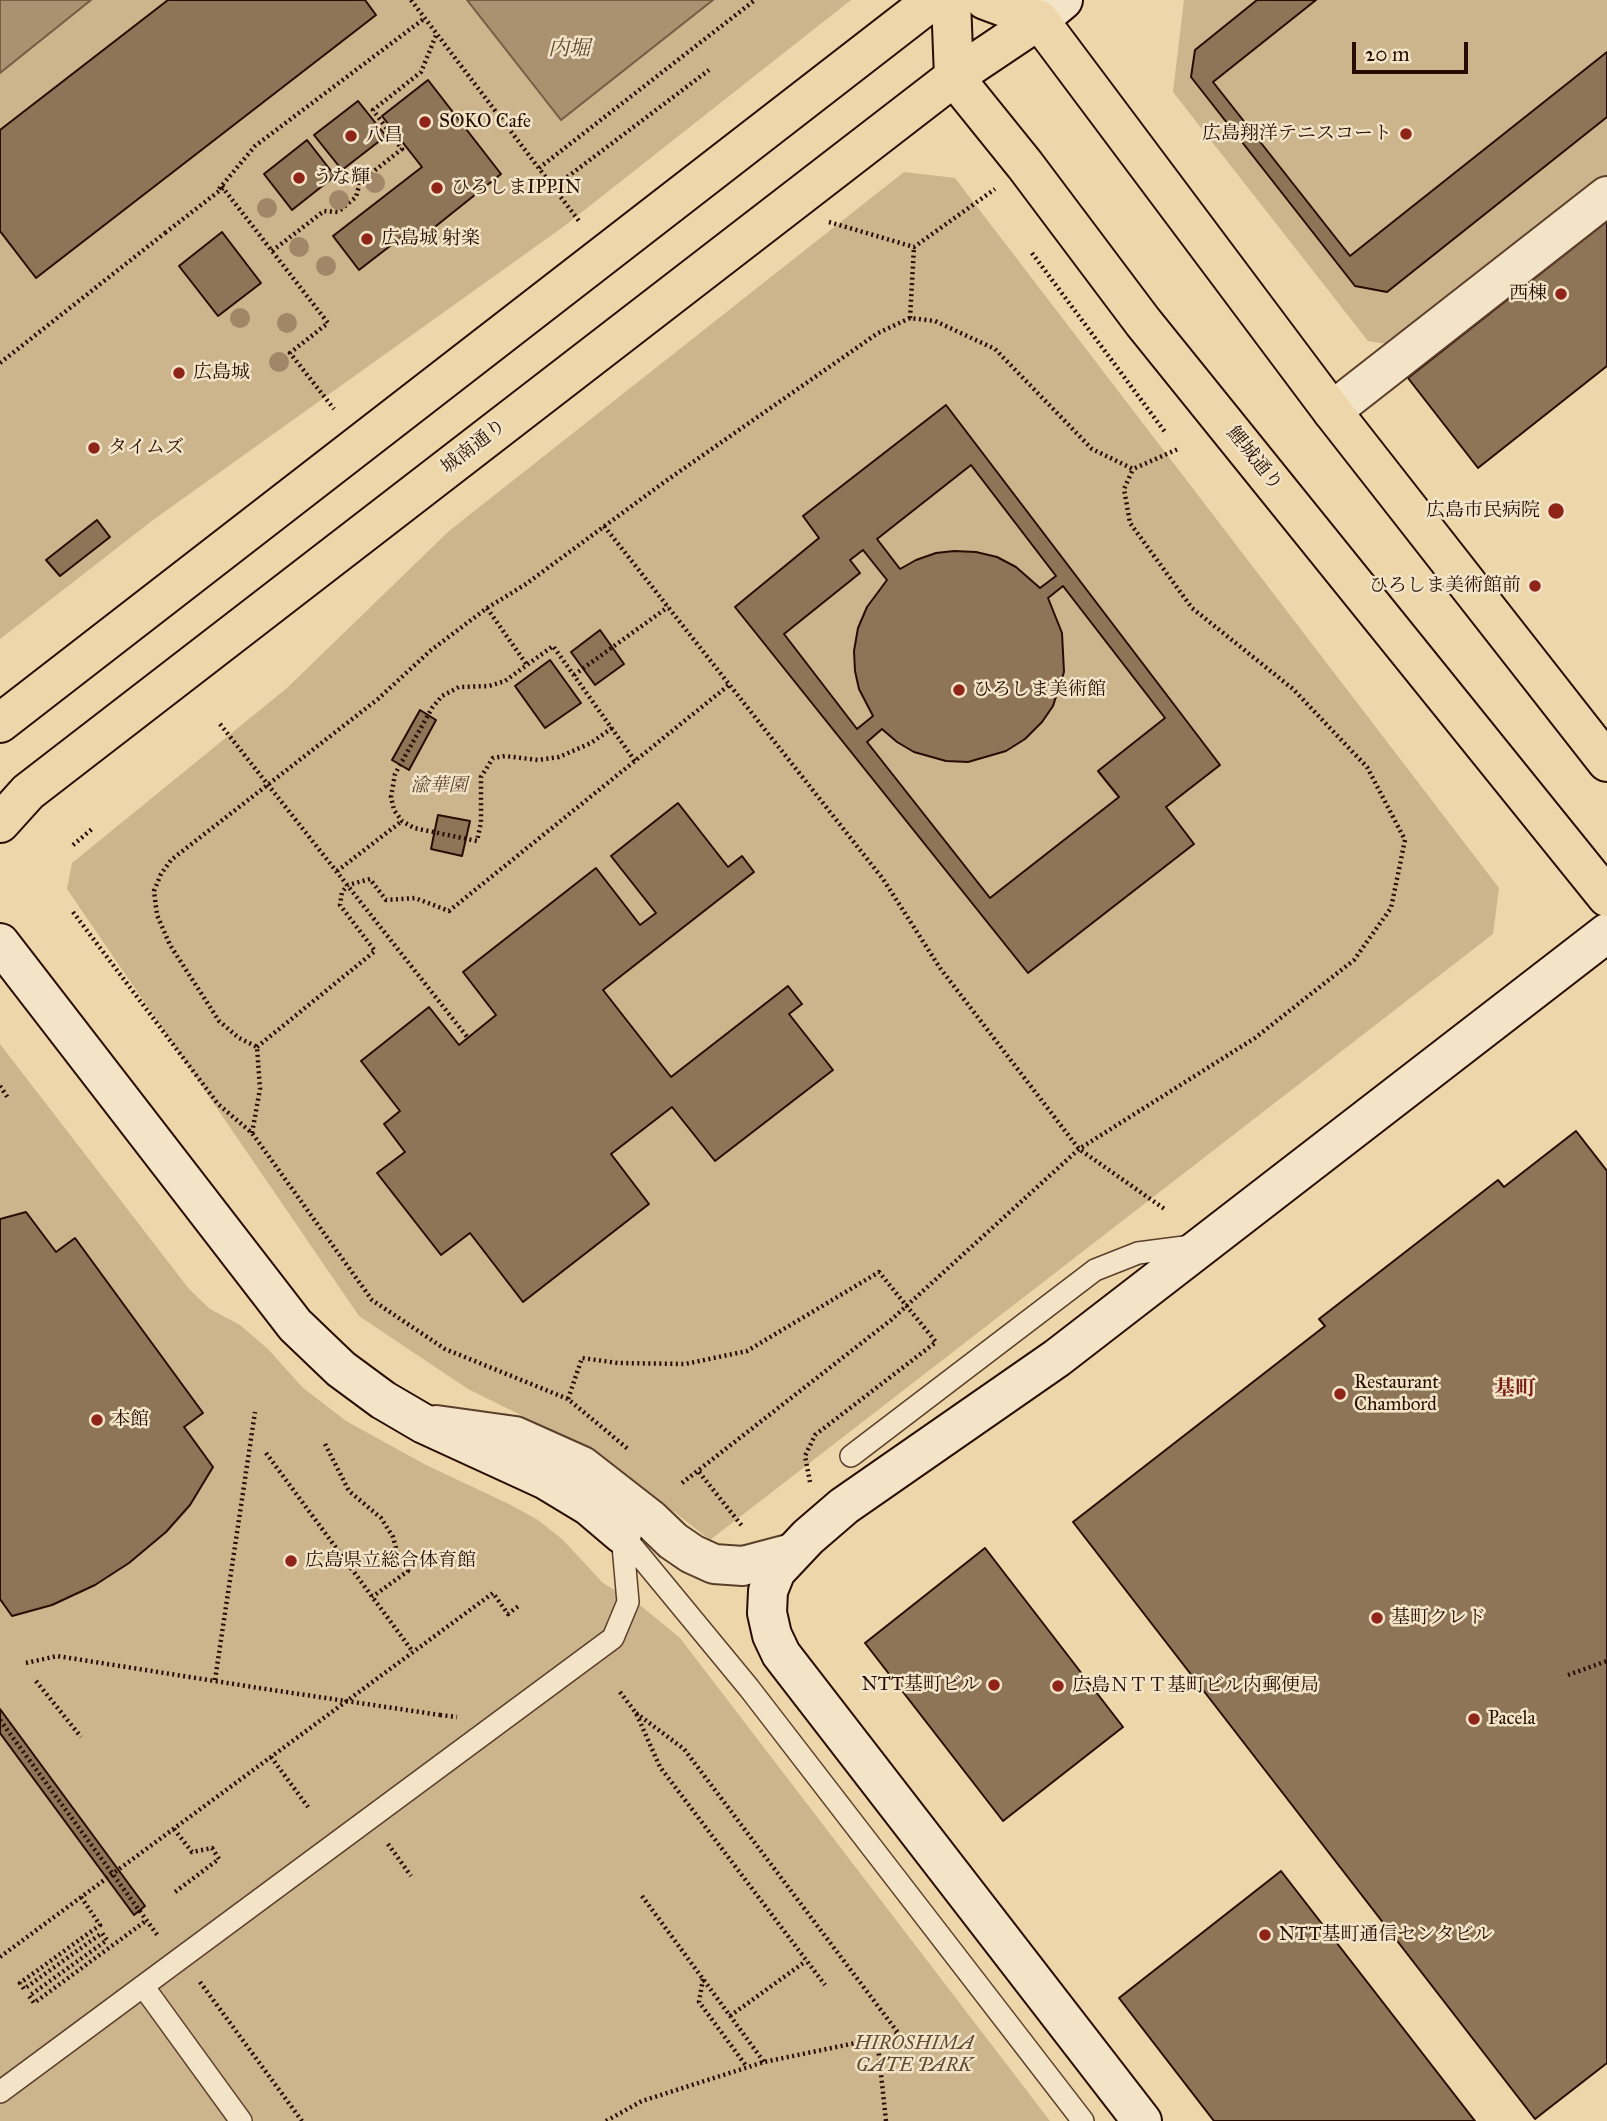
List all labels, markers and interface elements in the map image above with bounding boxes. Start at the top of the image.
scale bar [1355,28,1470,72]
water label: 内堀 [548,37,590,63]
text: 20 m [1365,41,1410,67]
place label: SOKO Cafe [439,111,531,133]
marker: SOKO Cafe [417,114,433,130]
place label: 広島翔洋テニスコート [1202,123,1392,145]
place label: 八昌 [365,125,403,147]
marker: 広島翔洋テニスコート [1398,126,1414,142]
marker: 八昌 [343,128,359,144]
place label: うな輝 [313,167,370,189]
marker: うな輝 [291,170,307,186]
place label: ひろしまIPPIN [451,177,581,199]
marker: ひろしまIPPIN [429,180,445,196]
place label: 広島城 射楽 [381,228,480,250]
marker: 広島城 射楽 [359,231,375,247]
place label: 西棟 [1509,283,1547,305]
marker: 西棟 [1553,286,1569,302]
place label: 広島城 [193,362,250,384]
marker: 広島城 [171,365,187,381]
street label: 城南通り [437,415,511,479]
street label: 鯉城通り [1221,422,1287,496]
place label: タイムズ [108,437,184,459]
marker: タイムズ [86,440,102,456]
place label: 広島市民病院 [1426,500,1540,522]
marker: 広島市民病院 [1546,501,1566,521]
place label: ひろしま美術館前 [1369,575,1521,597]
marker: ひろしま美術館前 [1527,578,1543,594]
place label: ひろしま美術館 [973,679,1106,701]
marker: ひろしま美術館 [951,682,967,698]
park label: 渝華園 [411,775,467,797]
place label: Restaurant Chambord [1354,1372,1439,1416]
district label: 基町 [1494,1377,1536,1403]
marker: Restaurant Chambord [1332,1386,1348,1402]
place label: 本館 [111,1409,149,1431]
marker: 本館 [89,1412,105,1428]
place label: 広島県立総合体育館 [305,1550,476,1572]
marker: 広島県立総合体育館 [283,1553,299,1569]
place label: 基町クレド [1391,1607,1486,1629]
marker: 基町クレド [1369,1610,1385,1626]
place label: NTT基町ビル [862,1674,980,1696]
place label: 広島ＮＴＴ基町ビル内郵便局 [1072,1675,1319,1697]
marker: NTT基町ビル [986,1677,1002,1693]
marker: 広島ＮＴＴ基町ビル内郵便局 [1050,1678,1066,1694]
place label: Pacela [1488,1708,1536,1730]
marker: Pacela [1466,1711,1482,1727]
place label: NTT基町通信センタビル [1279,1924,1492,1946]
marker: NTT基町通信センタビル [1257,1927,1273,1943]
park label: HIROSHIMA GATE PARK [854,2033,974,2077]

